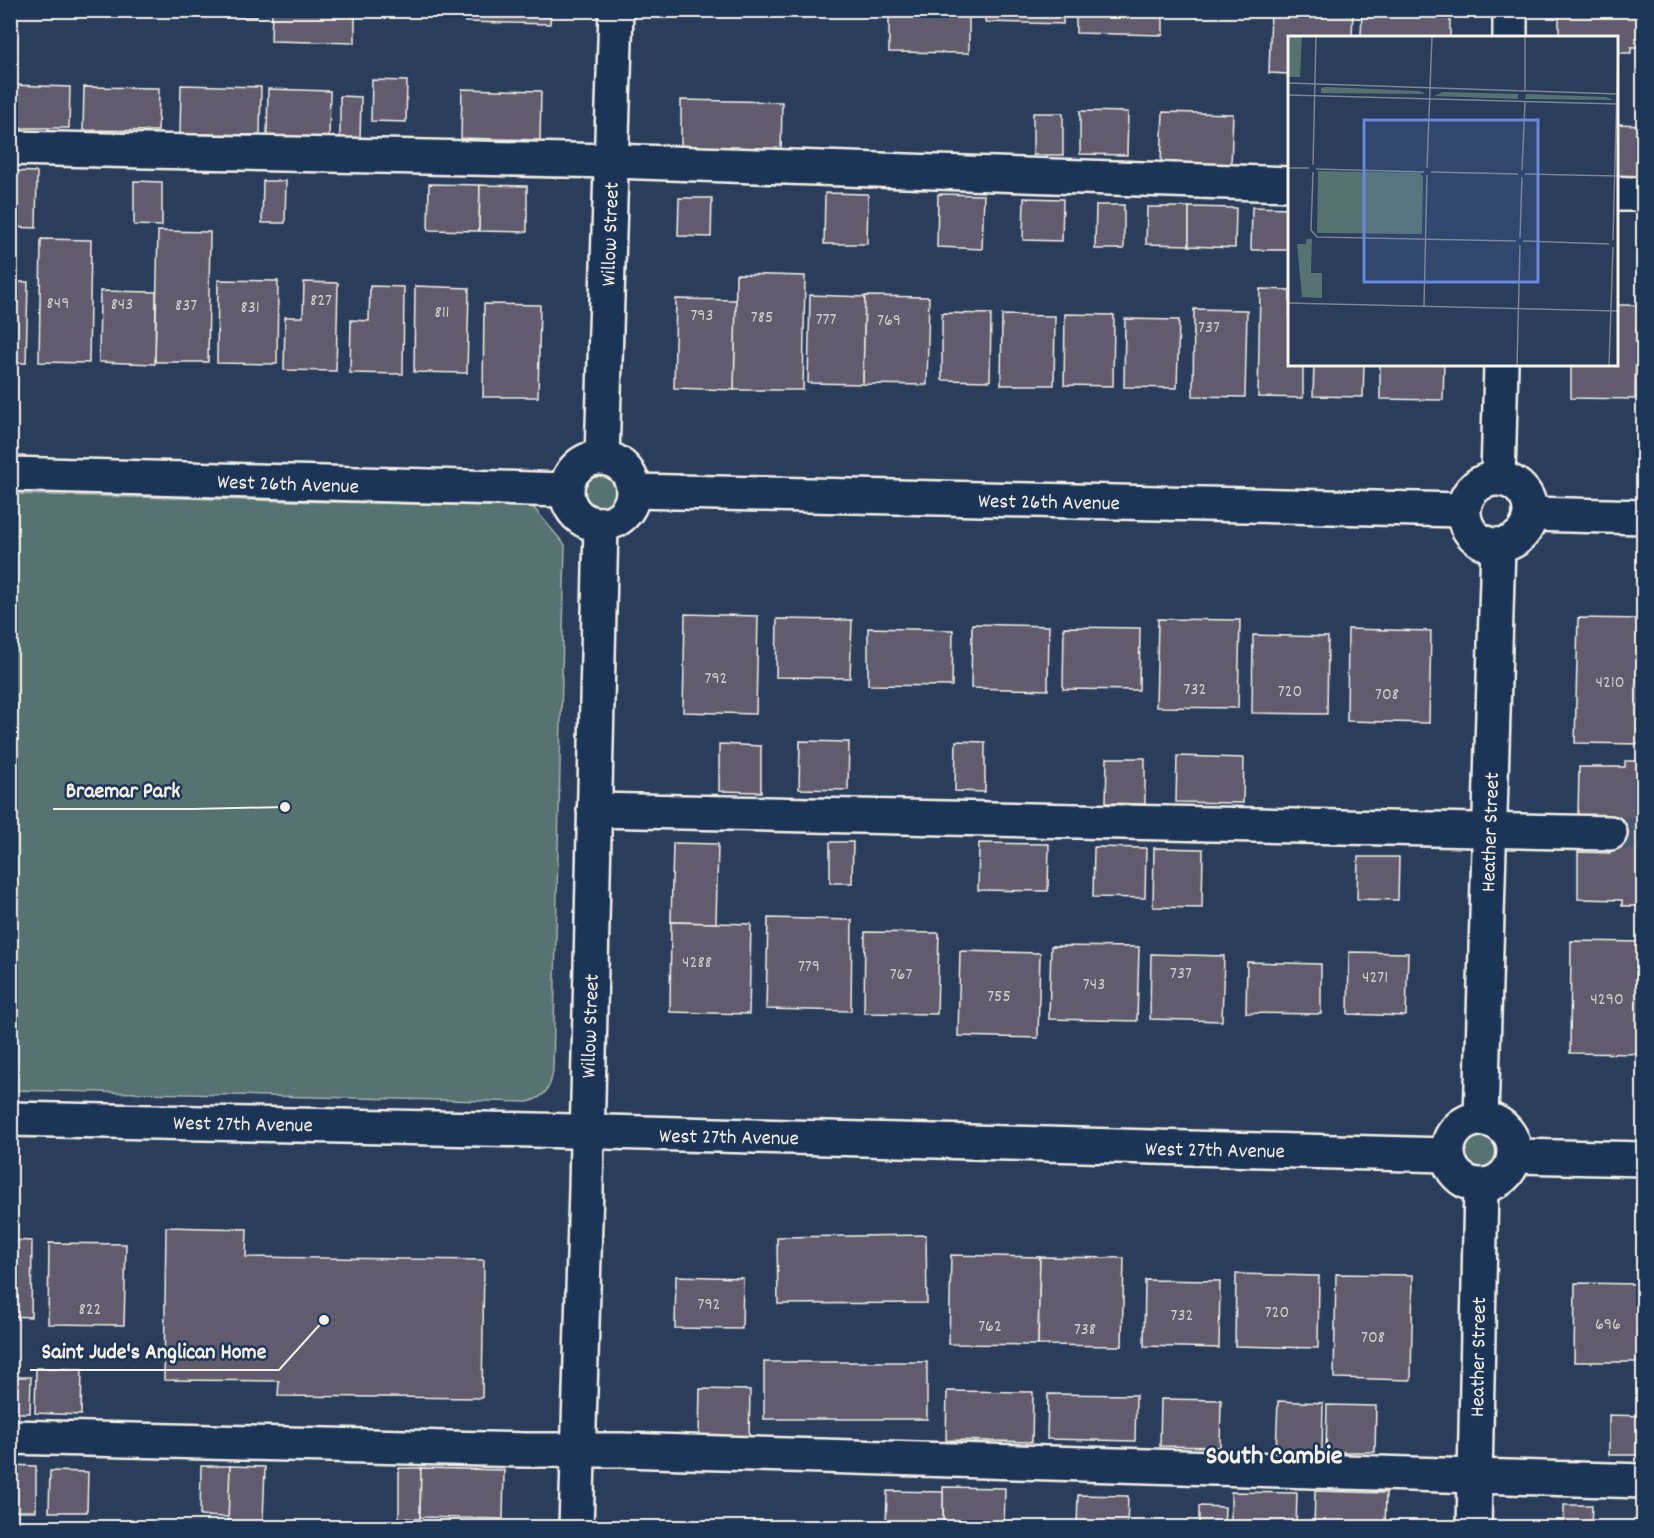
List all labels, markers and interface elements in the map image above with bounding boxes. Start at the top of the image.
inset map [1288,36,1618,366]
street label: Willow Street [595,181,629,287]
house number: 827 [310,289,332,314]
house number: 849 [47,292,69,317]
house number: 843 [111,293,133,318]
house number: 837 [175,294,197,319]
house number: 831 [240,296,260,321]
house number: 811 [434,301,450,326]
house number: 793 [690,304,714,329]
house number: 785 [751,306,773,331]
house number: 777 [816,308,836,333]
house number: 769 [877,309,901,334]
house number: 737 [1198,316,1220,341]
street label: West 26th Avenue [217,469,359,503]
street label: West 26th Avenue [978,488,1120,520]
house number: 792 [704,667,728,692]
house number: 4210 [1595,671,1625,696]
house number: 732 [1184,678,1206,703]
house number: 720 [1278,680,1302,705]
house number: 708 [1375,683,1399,708]
callout: Braemar Park [53,769,192,809]
street label: Heather Street [1475,771,1509,893]
text: Braemar Park [66,777,180,808]
house number: 4288 [682,951,712,976]
house number: 779 [798,955,820,980]
house number: 737 [1170,962,1192,987]
house number: 767 [890,963,912,988]
house number: 4271 [1362,966,1388,991]
street label: Willow Street [575,973,609,1079]
house number: 743 [1083,973,1105,998]
house number: 755 [987,985,1011,1010]
house number: 4290 [1590,988,1624,1013]
street label: West 27th Avenue [173,1110,313,1142]
street label: West 27th Avenue [659,1123,799,1155]
street label: West 27th Avenue [1145,1136,1285,1168]
house number: 792 [697,1293,721,1318]
street label: Heather Street [1464,1297,1496,1417]
house number: 822 [79,1298,101,1323]
house number: 720 [1265,1301,1289,1326]
house number: 732 [1171,1304,1193,1329]
house number: 696 [1595,1313,1621,1338]
house number: 762 [978,1315,1002,1340]
house number: 738 [1074,1318,1096,1343]
house number: 708 [1361,1326,1385,1351]
callout: Saint Jude's Anglican Home [30,1330,279,1370]
text: Saint Jude's Anglican Home [42,1338,267,1369]
district label: South Cambie [1205,1438,1343,1477]

